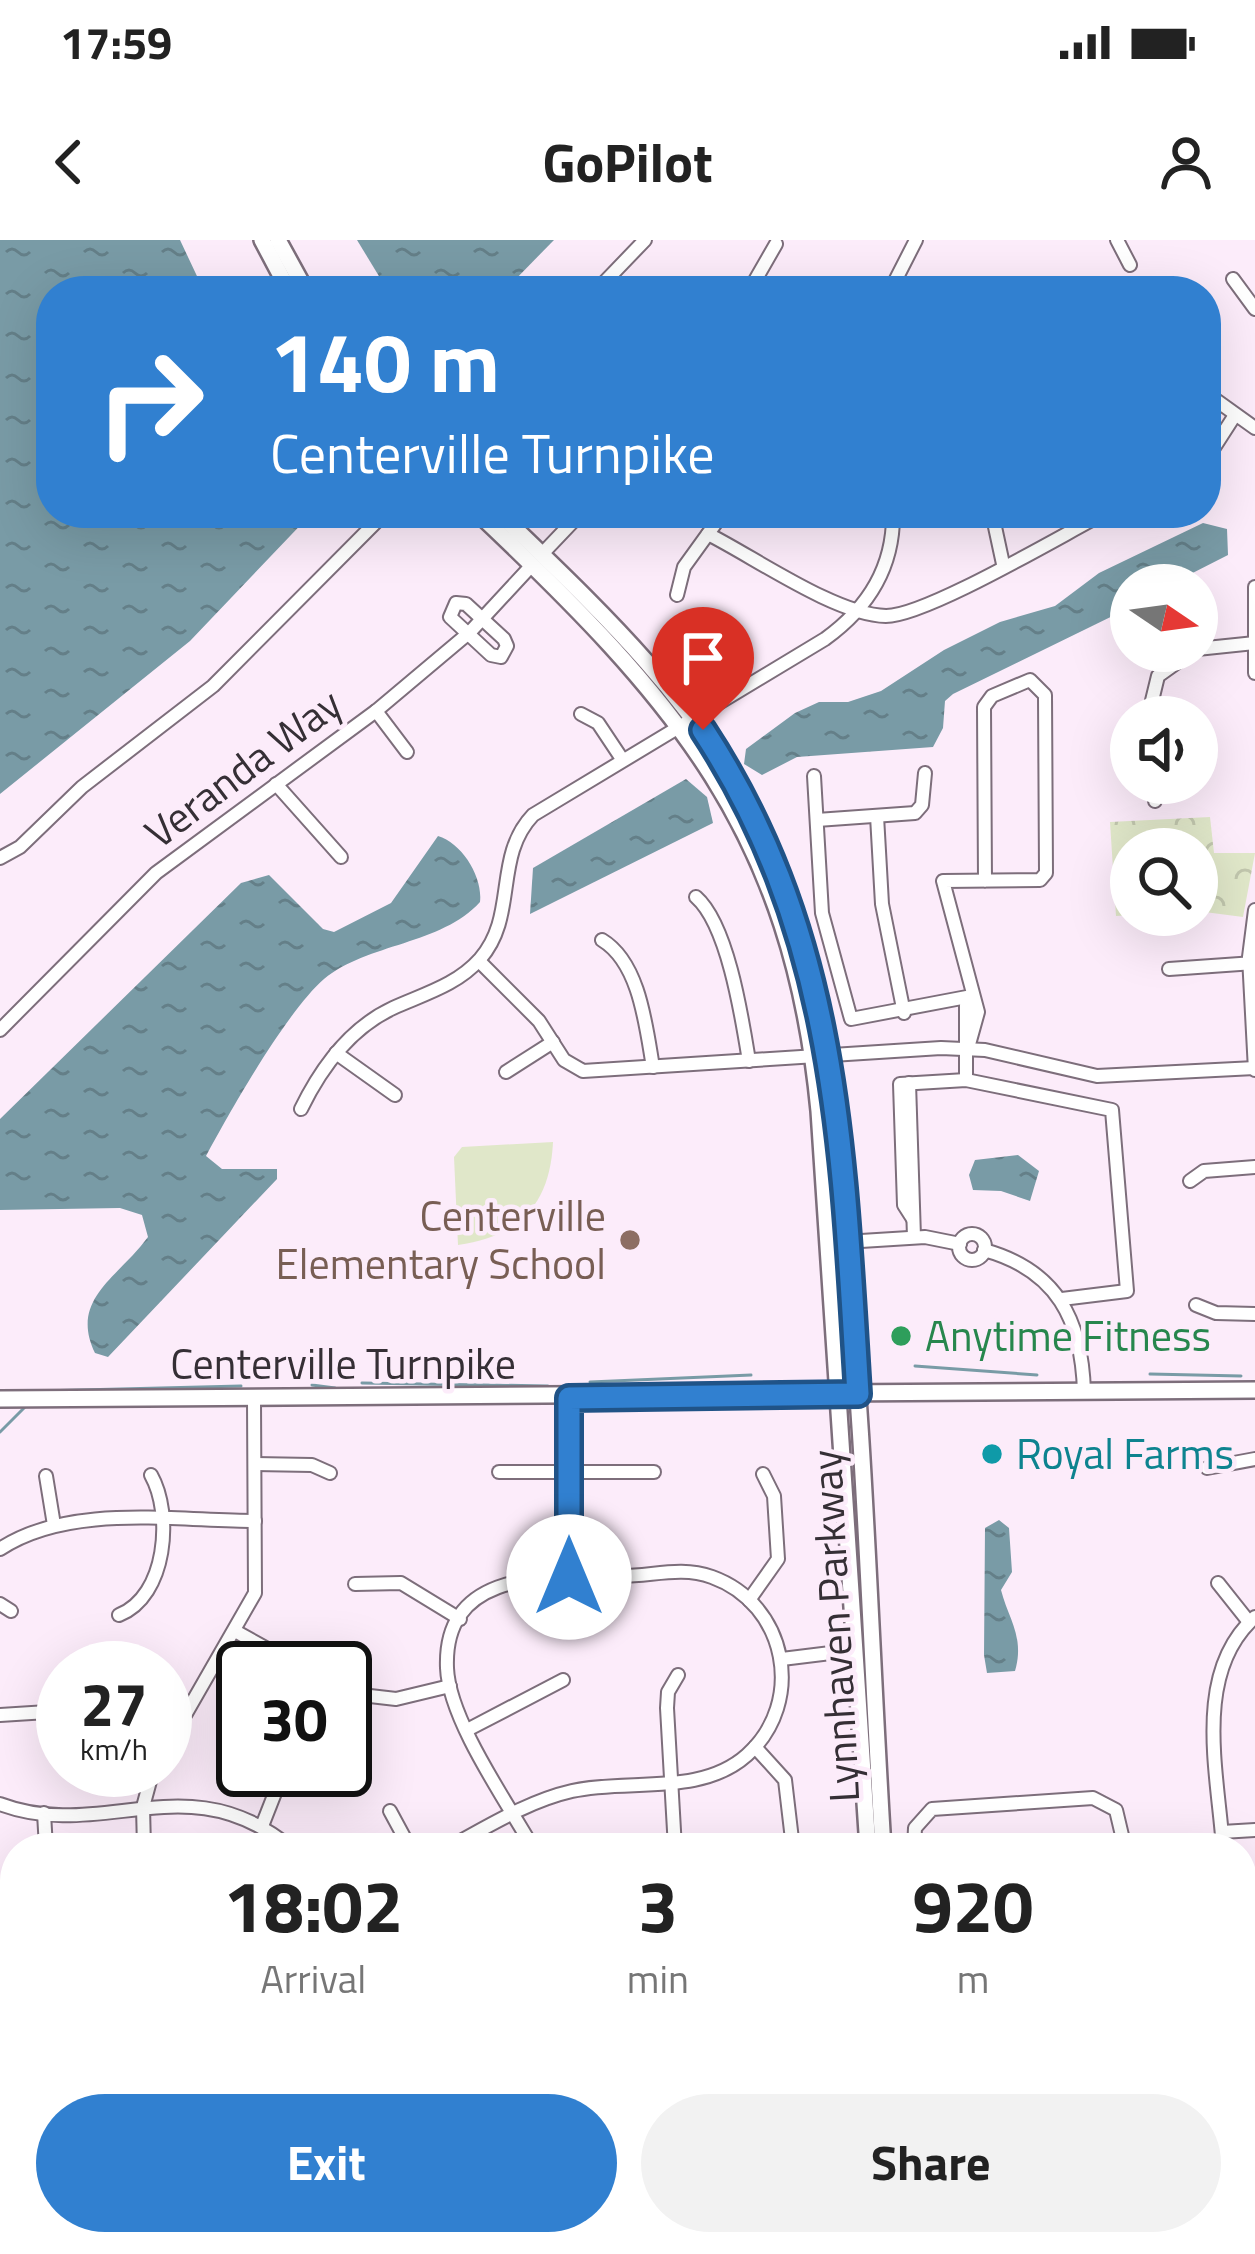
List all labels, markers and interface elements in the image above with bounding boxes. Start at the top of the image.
text: 17:59 [60,8,172,76]
text: GoPilot [542,121,713,203]
icon: back [36,129,102,195]
icon: person [1153,129,1219,195]
text: 140 m [270,297,500,425]
icon: right [72,324,228,480]
text: Centerville Turnpike [270,412,715,494]
north arrow [1110,564,1218,672]
map controls [1110,564,1218,936]
pin [652,607,754,730]
icon: arrive [670,625,736,691]
street label: Veranda Way [130,672,355,863]
button: sound [1110,696,1218,804]
button: search [1110,828,1218,936]
place label: Centerville Elementary School [276,1183,606,1295]
marker: Centerville Elementary School [617,1227,643,1253]
place label: Anytime Fitness [925,1303,1211,1367]
marker: Anytime Fitness [888,1323,914,1349]
street label: Centerville Turnpike [170,1331,516,1395]
place label: Royal Farms [1016,1421,1234,1485]
marker: Royal Farms [979,1441,1005,1467]
street label: Lynnhaven Parkway [793,1448,875,1804]
position arrow [506,1514,632,1640]
speed limit sign: 30 [216,1641,372,1797]
text: 27 [80,1658,148,1749]
text: km/h [80,1726,148,1772]
text: 18:02 [224,1850,403,1960]
text: 3 [638,1850,678,1960]
text: 920 [912,1850,1033,1960]
text: Arrival [261,1949,366,2008]
text: min [627,1949,689,2008]
text: m [957,1949,989,2008]
button: Exit [36,2094,617,2232]
button: Share [641,2094,1221,2232]

